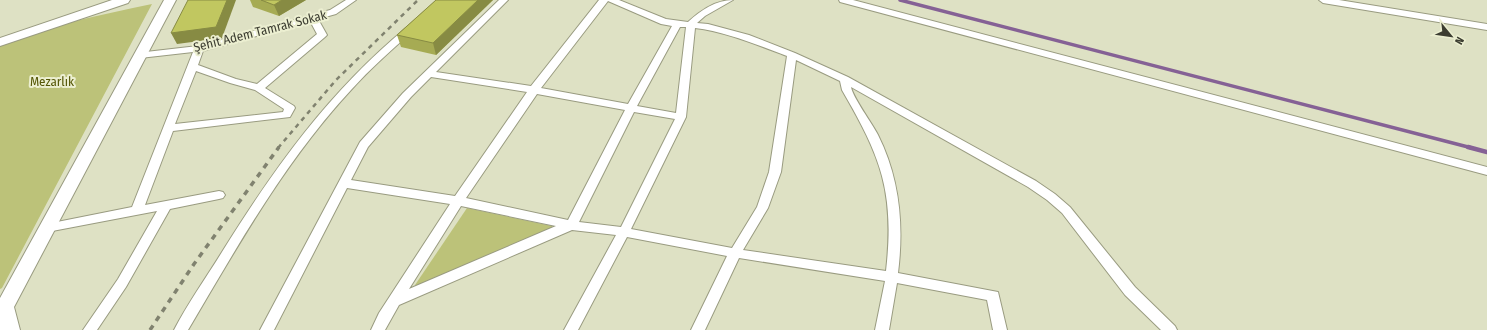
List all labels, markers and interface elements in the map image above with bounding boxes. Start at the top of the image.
street label: Şehit Adem Tamrak Sokak [192,7,329,55]
north arrow [1431,16,1471,56]
text: N [1452,35,1467,47]
park label: Mezarlık [30,74,75,89]

